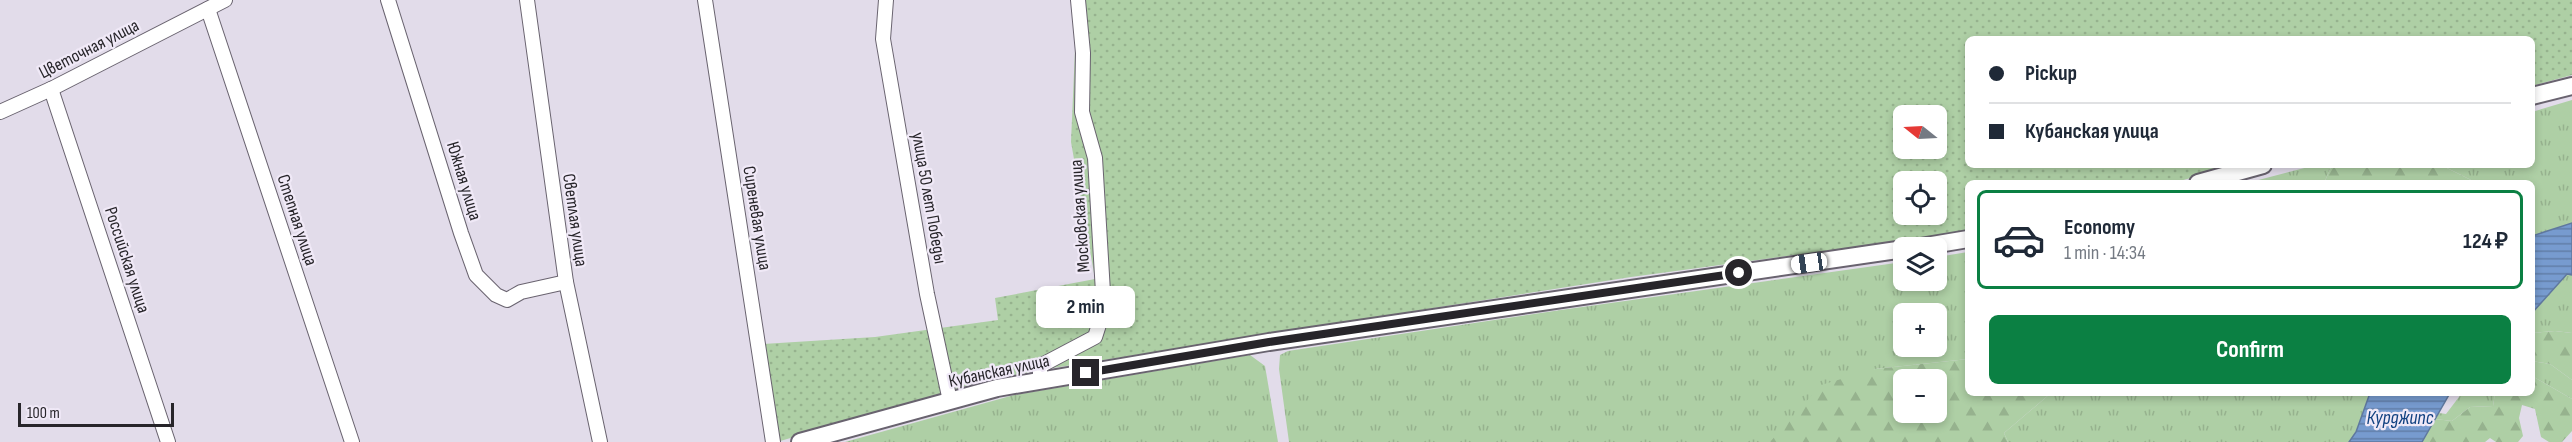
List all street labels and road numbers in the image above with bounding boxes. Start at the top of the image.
street label: Цветочная улица [35,15,143,83]
street label: улица 50 лет Победы [907,131,951,265]
street label: Южная улица [442,139,486,223]
street label: Московская улица [1066,159,1094,273]
street label: Сиреневая улица [738,164,776,272]
street label: Степная улица [272,172,322,268]
street label: Светлая улица [558,172,592,268]
street label: Российская улица [100,204,154,316]
street label: Кубанская улица [947,350,1051,392]

